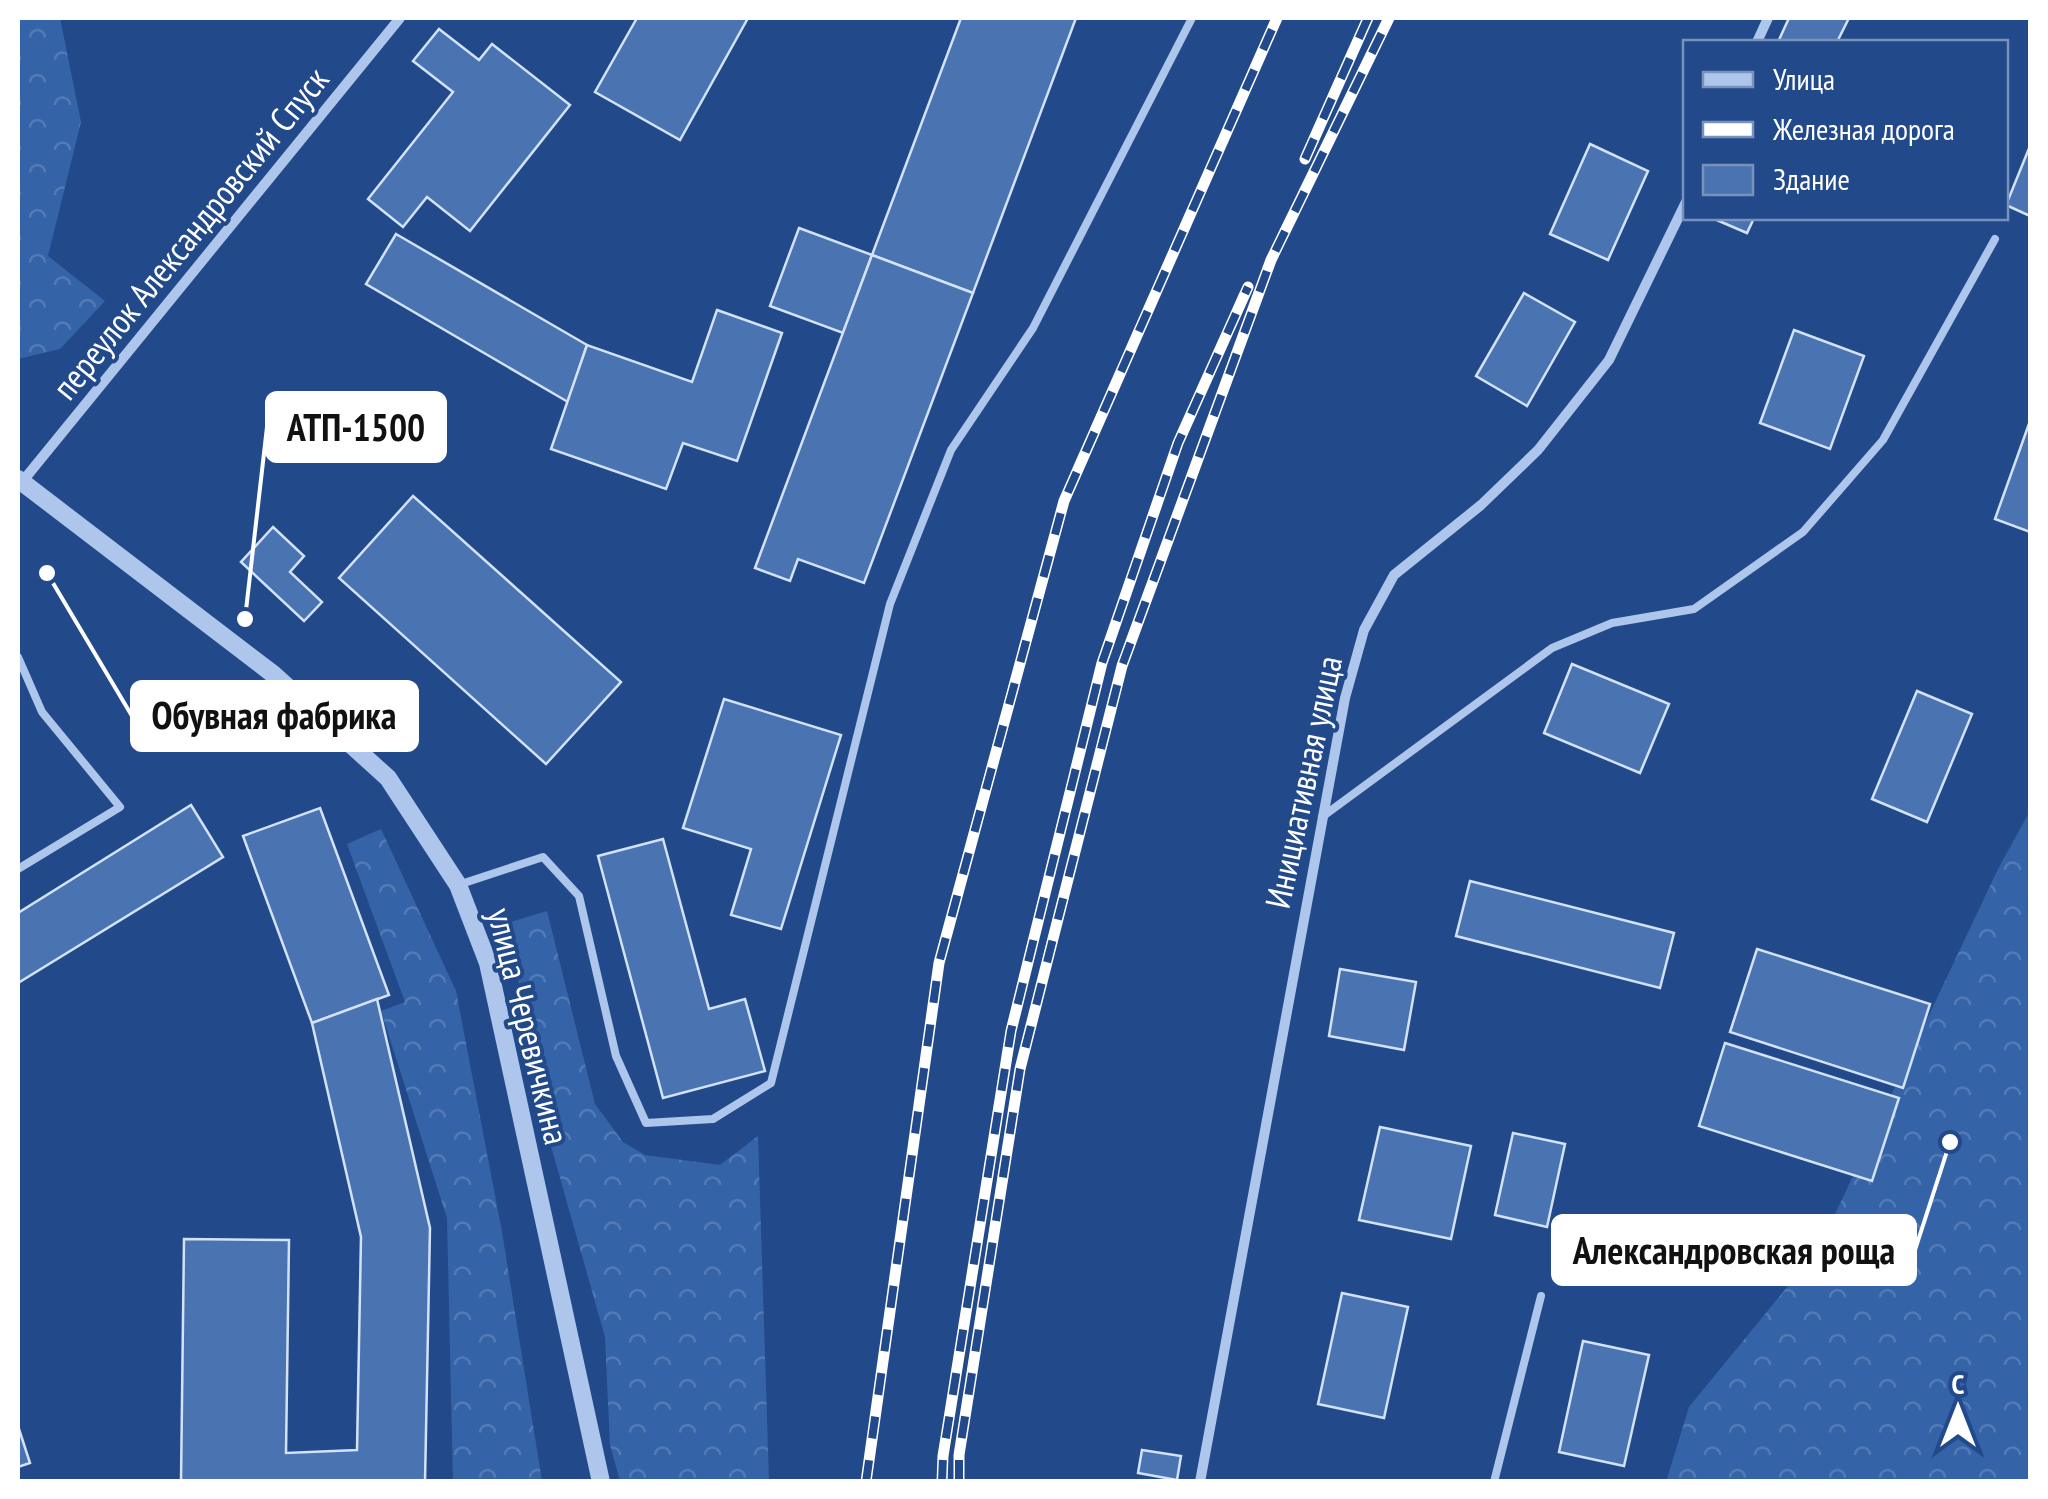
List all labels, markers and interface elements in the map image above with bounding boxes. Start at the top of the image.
legend [1683,40,2008,220]
street label: переулок Александровский Спуск [42,57,339,409]
text: Улица [1773,59,1835,98]
text: Железная дорога [1772,109,1955,148]
text: Здание [1773,159,1850,198]
callout: АТП-1500 [267,393,445,461]
text: АТП-1500 [286,402,425,451]
street label: Инициативная улица [1254,652,1352,912]
callout: Обувная фабрика [132,682,417,750]
text: Обувная фабрика [151,690,397,739]
street label: улица Черевичкина [477,903,581,1149]
callout: Александровская роща [1553,1216,1915,1284]
text: Александровская роща [1572,1225,1895,1274]
north arrow [1908,1359,2008,1459]
text: С [1952,1365,1965,1402]

